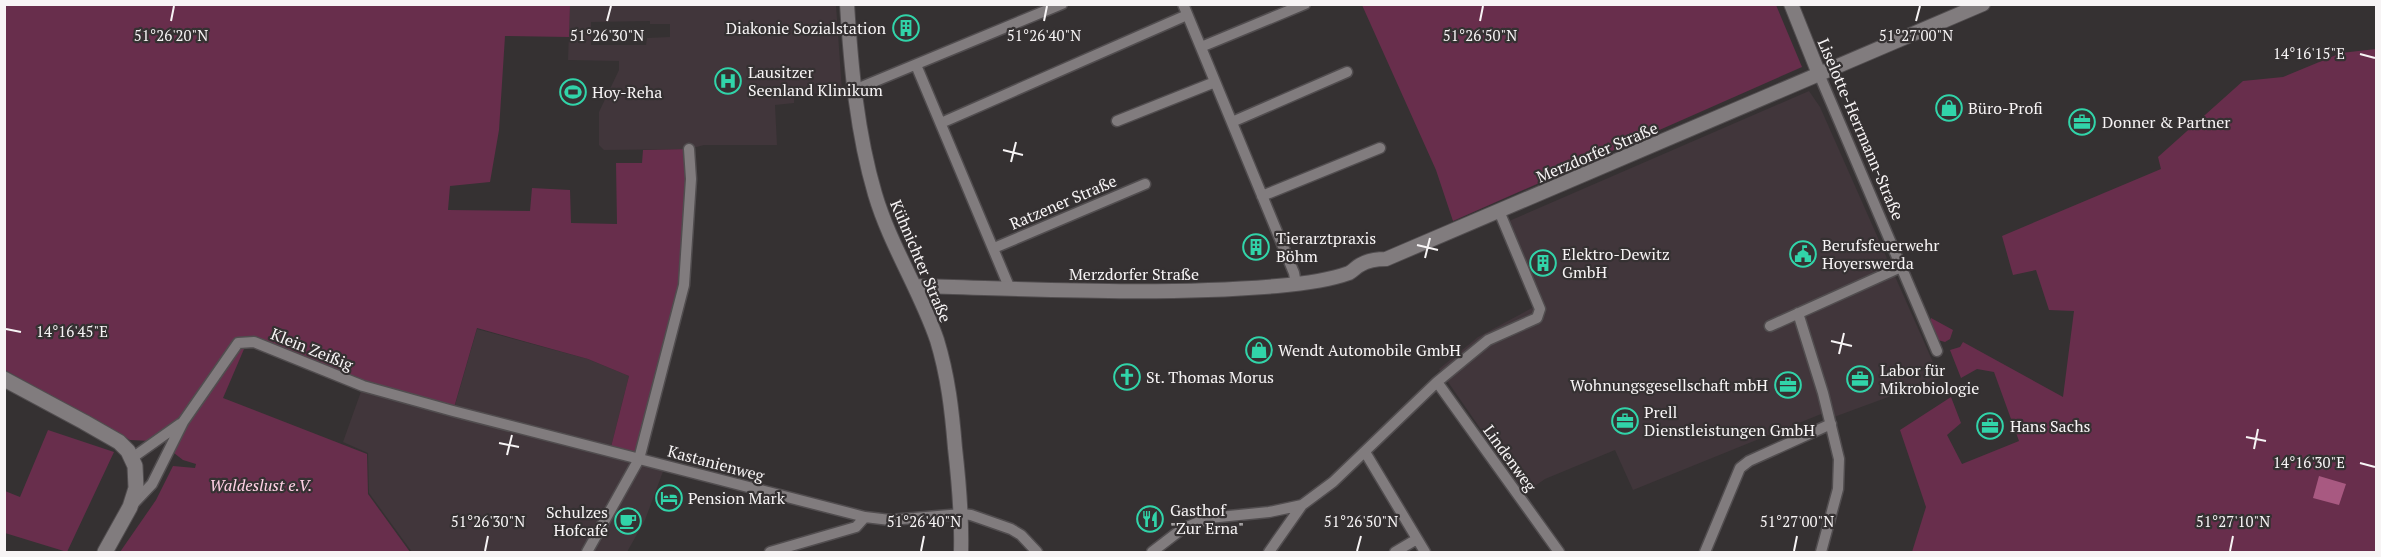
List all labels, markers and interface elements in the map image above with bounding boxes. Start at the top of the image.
building icon: Diakonie Sozialstation [891,13,921,43]
place label: Diakonie Sozialstation [726,17,886,39]
text: 51°26'20"N [134,25,208,45]
text: 51°26'30"N [570,25,644,45]
text: 51°26'40"N [1007,25,1081,45]
text: 51°26'50"N [1443,25,1517,45]
text: 51°27'00"N [1879,25,1953,45]
street label: Liselotte-Herrmann-Straße [1813,35,1909,223]
text: 14°16'15"E [2273,43,2345,63]
place label: Lausitzer Seenland Klinikum [748,61,883,101]
hospital icon: Lausitzer Seenland Klinikum [713,66,743,96]
sports icon: Hoy-Reha [558,77,588,107]
place label: Hoy-Reha [592,81,662,103]
shop icon: Büro-Profi [1934,93,1964,123]
place label: Büro-Profi [1968,97,2043,119]
office icon: Donner & Partner [2067,107,2097,137]
place label: Donner & Partner [2102,111,2231,133]
street label: Merzdorfer Straße [1533,116,1661,188]
street label: Ratzener Straße [1006,170,1120,234]
street label: Kühnichter Straße [885,196,957,326]
place label: Tierarztpraxis Böhm [1276,227,1376,267]
building icon: Tierarztpraxis Böhm [1241,232,1271,262]
place label: Berufsfeuerwehr Hoyerswerda [1822,234,1940,274]
public building icon: Berufsfeuerwehr Hoyerswerda [1788,239,1818,269]
place label: Elektro-Dewitz GmbH [1562,243,1670,283]
building icon: Elektro-Dewitz GmbH [1528,248,1558,278]
street label: Merzdorfer Straße [1069,263,1199,285]
text: 14°16'45"E [36,321,108,341]
street label: Klein Zeißig [268,322,357,376]
shop icon: Wendt Automobile GmbH [1244,335,1274,365]
place label: Wendt Automobile GmbH [1278,339,1461,361]
place label: Labor für Mikrobiologie [1880,359,1979,399]
church icon: St. Thomas Morus [1112,362,1142,392]
office icon: Labor für Mikrobiologie [1845,364,1875,394]
place label: St. Thomas Morus [1146,366,1274,388]
office icon: Wohnungsgesellschaft mbH [1773,370,1803,400]
place label: Wohnungsgesellschaft mbH [1570,374,1768,396]
place label: Prell Dienstleistungen GmbH [1644,401,1815,441]
office icon: Prell Dienstleistungen GmbH [1610,406,1640,436]
office icon: Hans Sachs [1975,411,2005,441]
place label: Hans Sachs [2010,415,2091,437]
street label: Lindenweg [1478,420,1542,496]
street label: Kastanienweg [665,440,767,487]
text: 14°16'30"E [2273,452,2345,472]
park label: Waldeslust e.V. [210,474,312,496]
hotel icon: Pension Mark [654,483,684,513]
place label: Pension Mark [688,487,786,509]
place label: Gasthof "Zur Erna" [1170,499,1244,539]
place label: Schulzes Hofcafé [546,501,608,541]
restaurant icon: Gasthof "Zur Erna" [1135,504,1165,534]
cafe icon: Schulzes Hofcafé [613,506,643,536]
text: 51°26'30"N [451,511,525,531]
text: 51°26'40"N [887,511,961,531]
text: 51°26'50"N [1324,511,1398,531]
text: 51°27'00"N [1760,511,1834,531]
text: 51°27'10"N [2196,511,2270,531]

